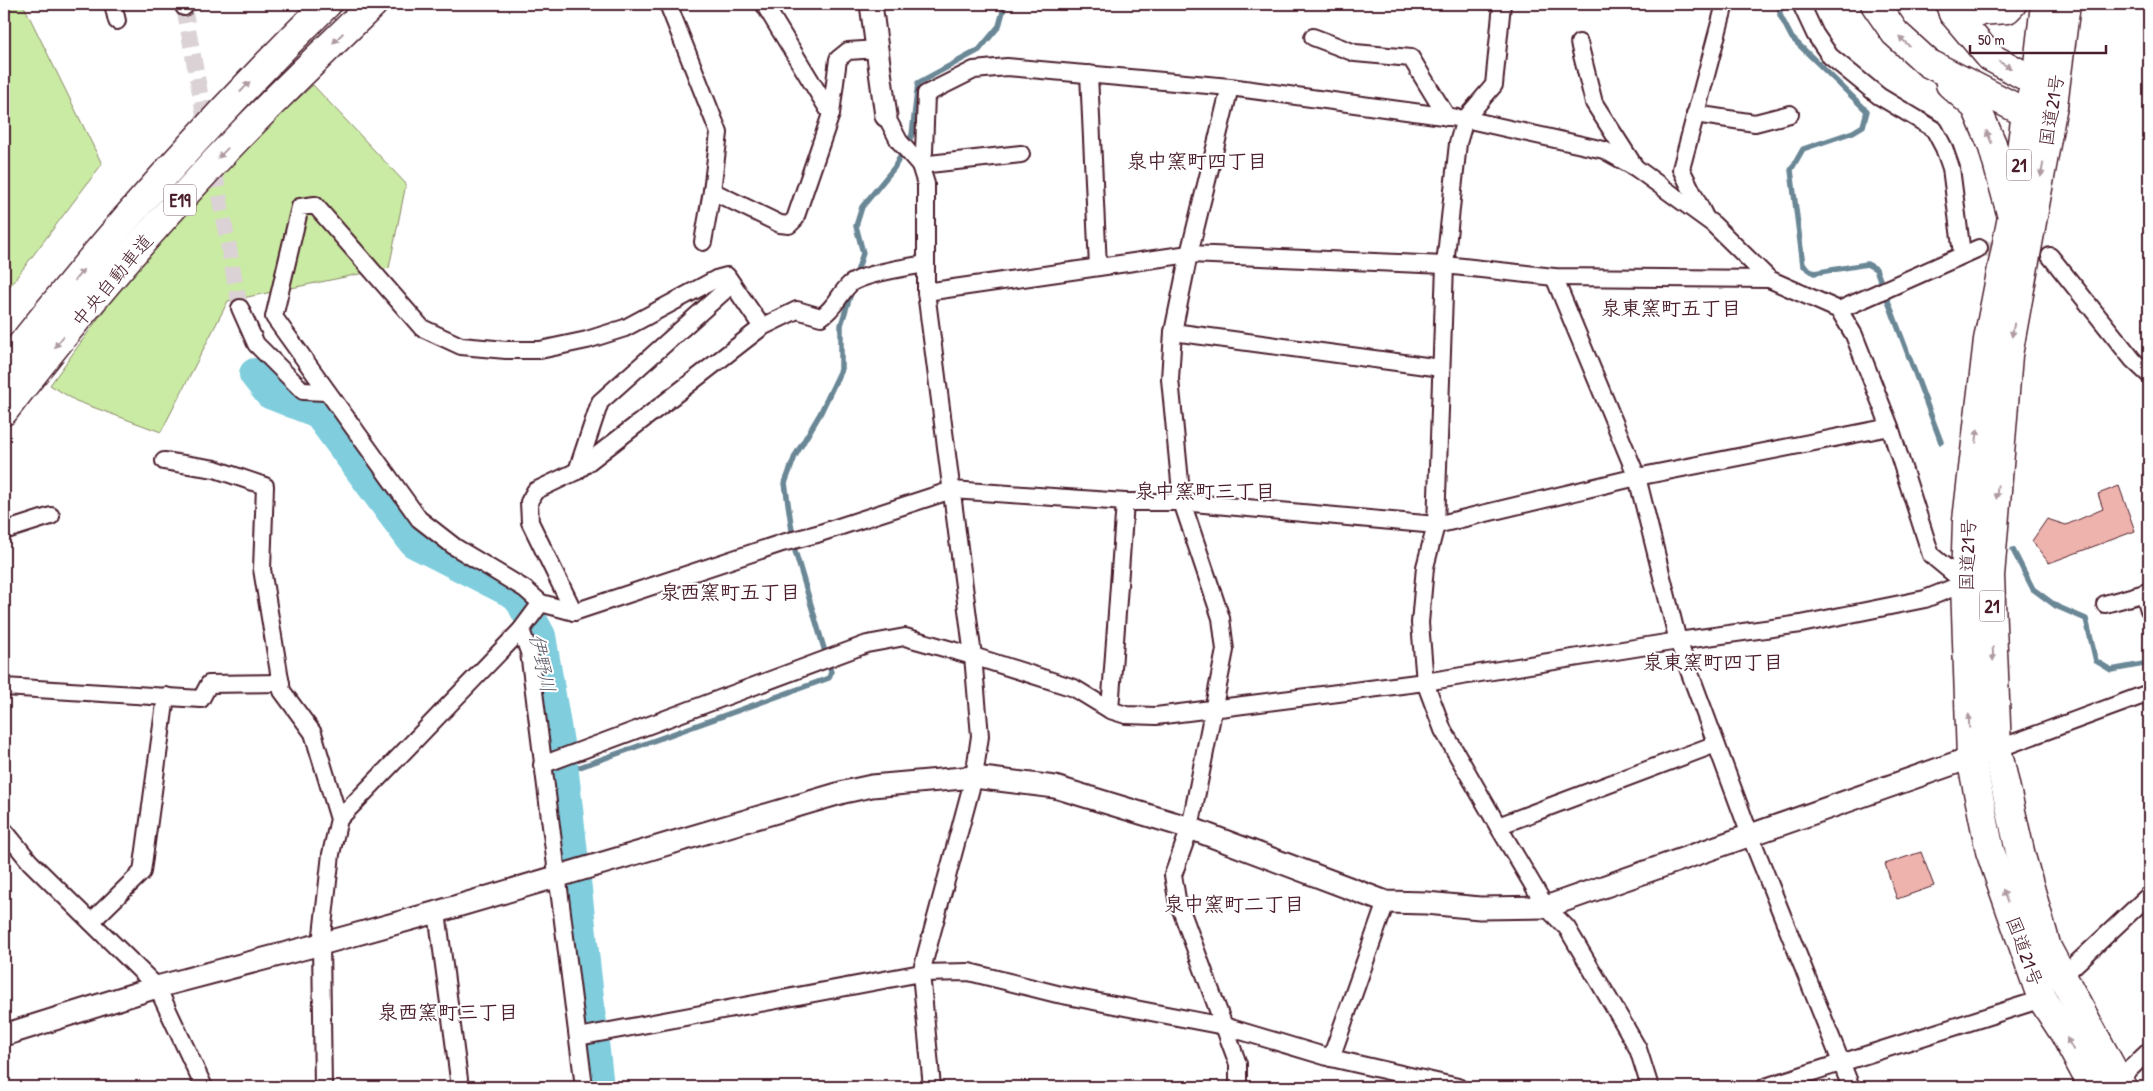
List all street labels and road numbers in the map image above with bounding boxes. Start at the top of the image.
street label: 国道21号 [2032,72,2070,148]
road number: 21 [2006,150,2032,180]
road number: E19 [164,184,196,216]
street label: 中央自動車道 [65,228,159,332]
street label: 国道21号 [1953,518,1981,592]
road number: 21 [1980,590,2004,622]
street label: 国道21号 [2000,912,2050,990]

